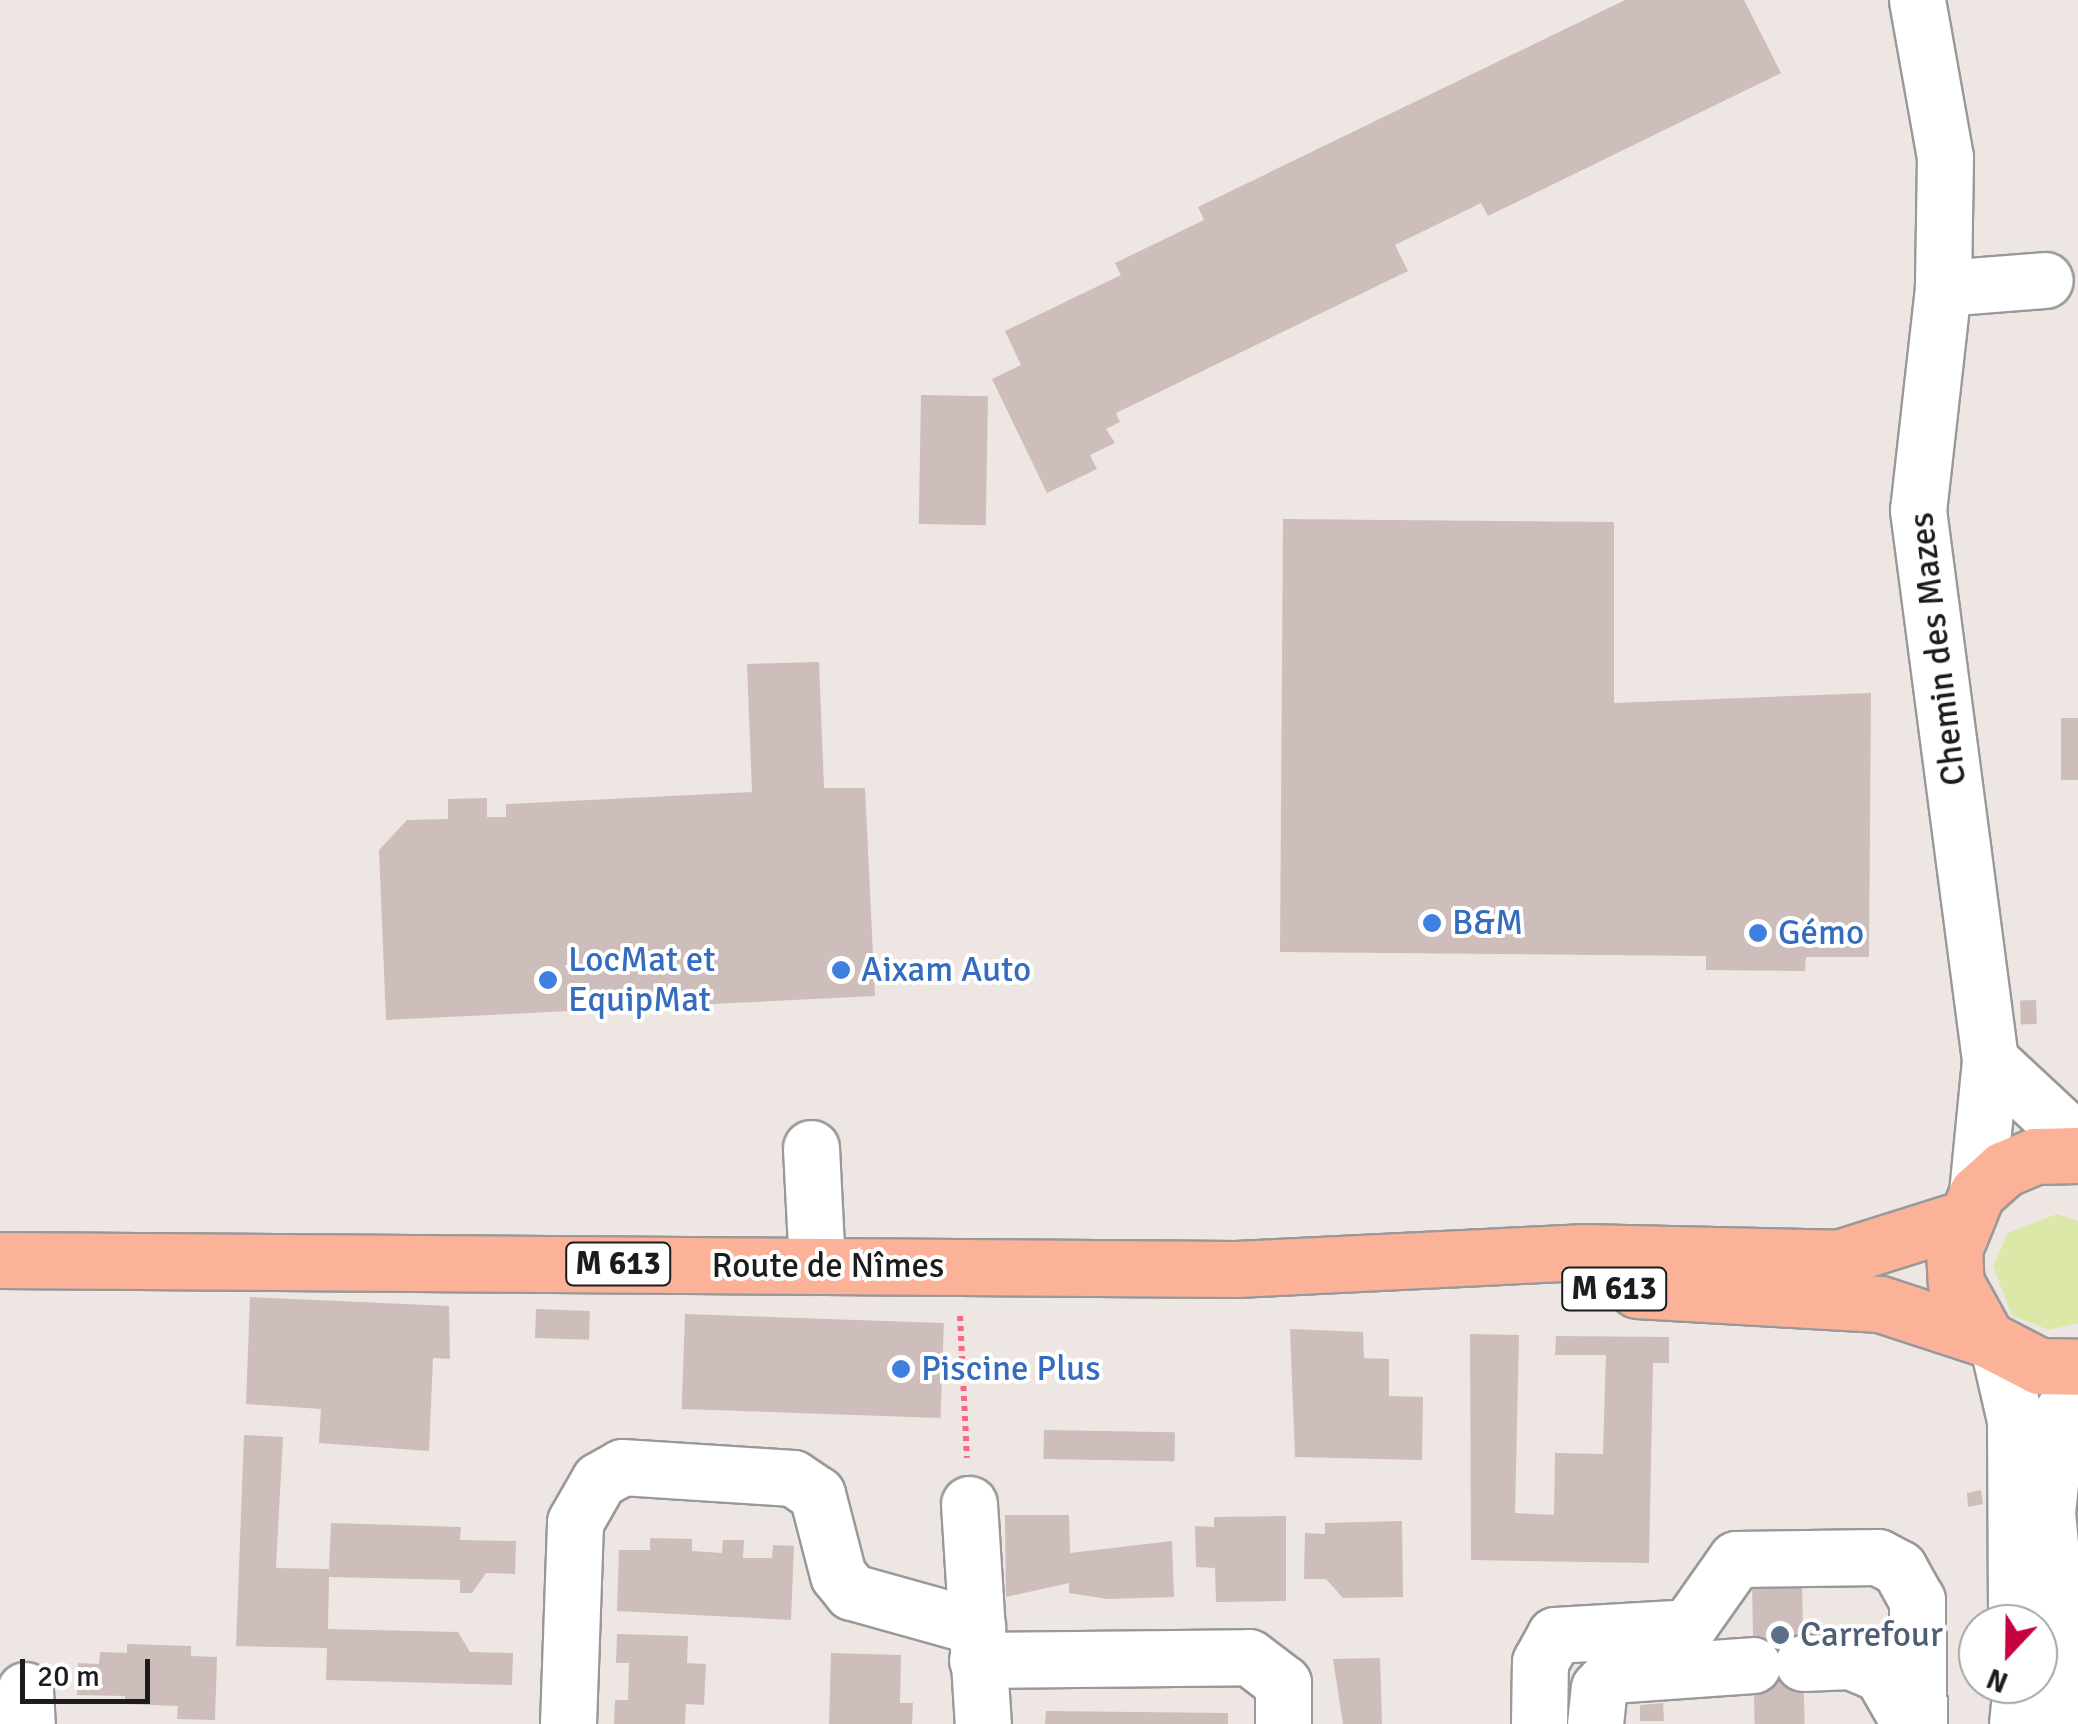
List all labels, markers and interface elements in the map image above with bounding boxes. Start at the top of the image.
street label: Chemin des Mazes [1900,510,1976,788]
place label: B&M [1452,902,1523,944]
marker: B&M [1421,912,1443,934]
place label: Gémo [1778,912,1864,954]
marker: Gémo [1747,922,1769,944]
place label: LocMat et EquipMat [568,939,715,1021]
place label: Aixam Auto [861,949,1031,991]
marker: Aixam Auto [830,959,852,981]
marker: LocMat et EquipMat [537,969,559,991]
road number: M 613 [563,1237,673,1291]
street label: Route de Nîmes [712,1245,944,1287]
road number: M 613 [1559,1262,1669,1316]
place label: Piscine Plus [921,1348,1101,1390]
marker: Piscine Plus [890,1358,912,1380]
north arrow [1958,1604,2058,1704]
place label: Carrefour [1800,1614,1943,1656]
marker: Carrefour [1769,1624,1791,1646]
scale bar [25,1639,155,1701]
text: 20 m [37,1658,100,1695]
text: N [1982,1661,2013,1699]

